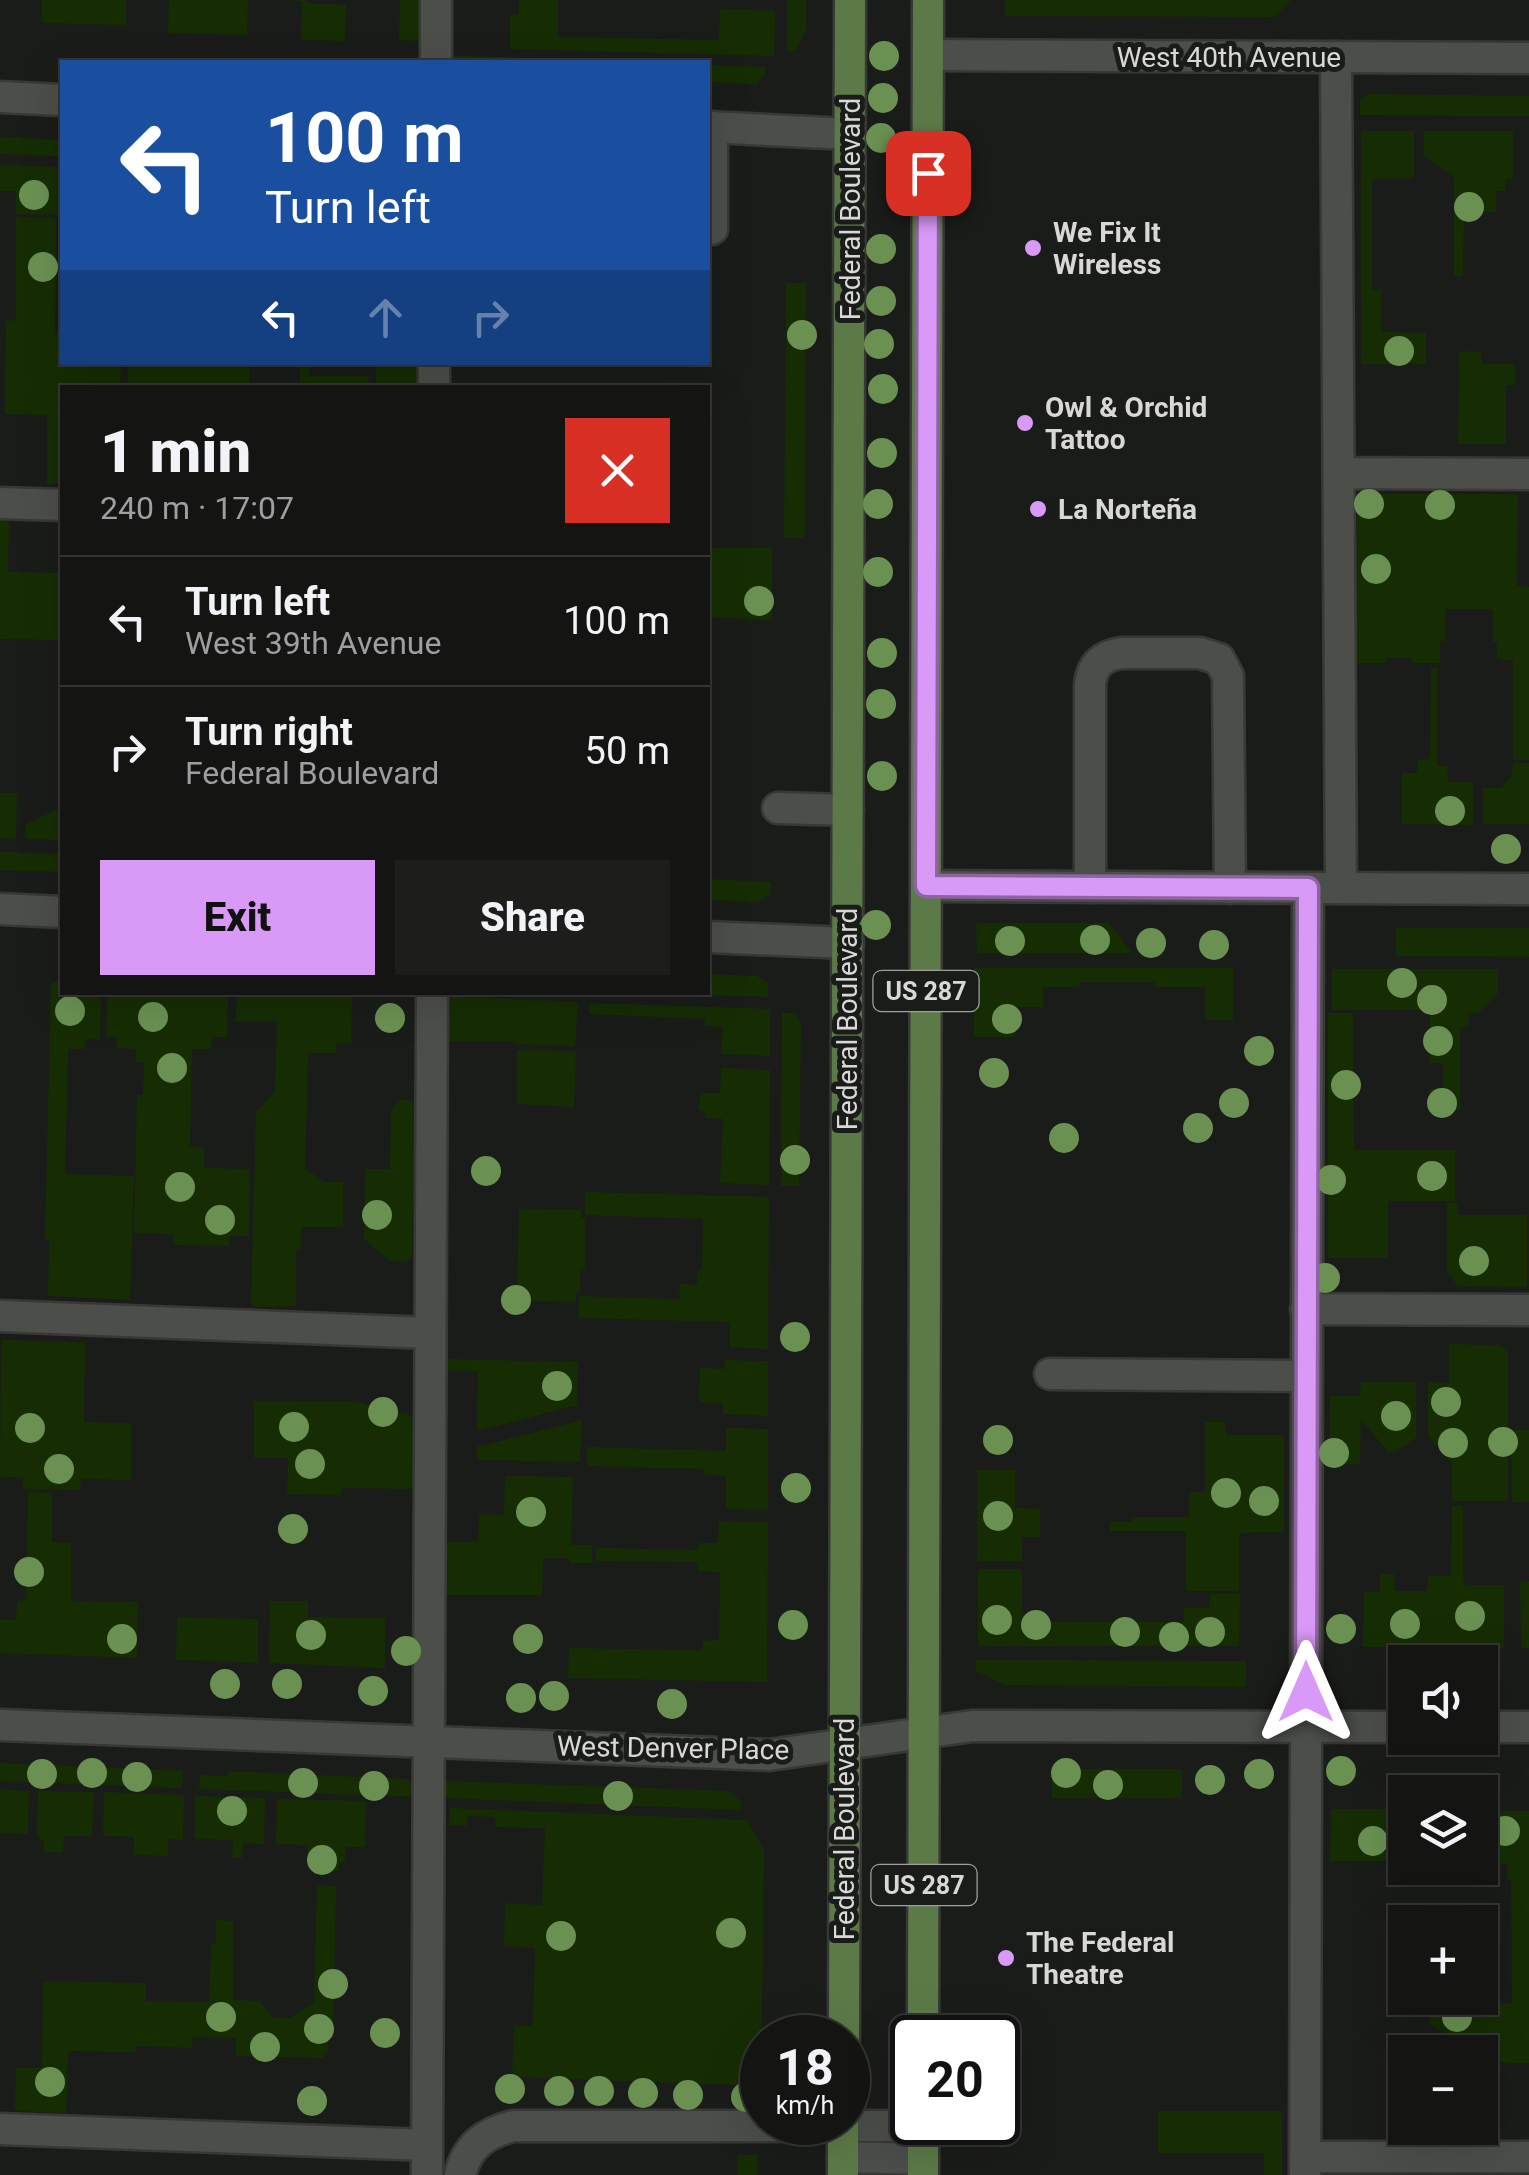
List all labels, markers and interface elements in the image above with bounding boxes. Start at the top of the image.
street label: West 40th Avenue [1117,41,1341,74]
text: 100 m [265,97,464,179]
street label: Federal Boulevard [834,98,867,320]
icon: left [100,100,230,230]
pin [886,131,971,216]
icon: arrive [901,146,956,201]
text: Turn left [265,181,431,234]
place label: We Fix It Wireless [1053,216,1161,281]
marker: We Fix It Wireless [1022,237,1044,259]
icon: left [253,290,308,345]
icon: ahead [358,290,413,345]
icon: right [463,290,518,345]
place label: Owl & Orchid Tattoo [1045,391,1207,456]
marker: Owl & Orchid Tattoo [1014,412,1036,434]
text: 1 min [100,416,251,487]
button: close [565,418,670,523]
text: 240 m · 17:07 [100,489,294,527]
place label: La Norteña [1058,493,1197,526]
marker: La Norteña [1027,498,1049,520]
text: Turn left [185,580,330,624]
icon: left [100,594,155,649]
text: 100 m [563,599,670,643]
text: West 39th Avenue [185,624,441,662]
text: Turn right [185,710,353,754]
icon: right [100,724,155,779]
text: 50 m [585,729,670,773]
text: Federal Boulevard [185,754,439,792]
button: Exit [100,860,375,975]
button: Share [395,860,670,975]
street label: Federal Boulevard [831,908,864,1130]
road number: US 287 [874,971,978,1011]
position arrow [1254,1640,1358,1744]
map controls [1388,1645,1498,2145]
button: sound [1388,1645,1498,1755]
street label: Federal Boulevard [828,1718,861,1940]
street label: West Denver Place [557,1729,789,1767]
button: layers [1388,1775,1498,1885]
road number: US 287 [872,1865,976,1905]
button: + [1388,1905,1498,2015]
place label: The Federal Theatre [1026,1926,1174,1991]
marker: The Federal Theatre [995,1947,1017,1969]
speed limit sign: 20 [890,2015,1020,2145]
button: − [1388,2035,1498,2145]
text: 18 [776,2039,834,2097]
text: km/h [776,2091,834,2120]

